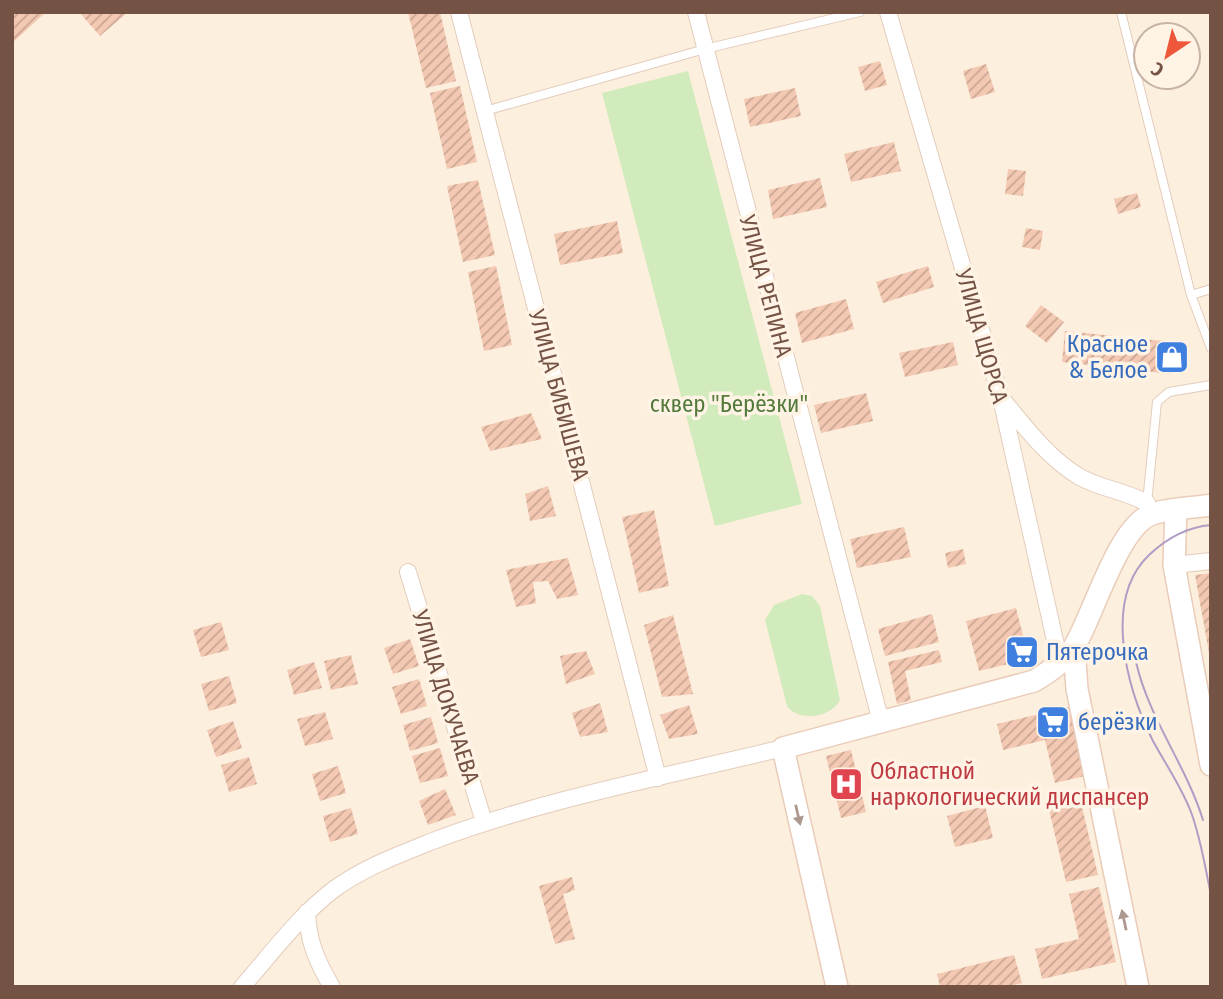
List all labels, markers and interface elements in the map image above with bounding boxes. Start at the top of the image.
north arrow [1132,21,1202,91]
text: С [1147,57,1168,82]
street label: УЛИЦА РЕПИНА [733,211,798,360]
street label: УЛИЦА ЩОРСА [949,265,1015,407]
street label: УЛИЦА БИБИШЕВА [522,305,595,484]
place label: Красное & Белое [1067,330,1148,384]
shop icon: Красное & Белое [1153,338,1191,376]
park label: сквер "Берёзки" [650,390,808,418]
street label: УЛИЦА ДОКУЧАЕВА [406,606,486,787]
supermarket icon: Пятерочка [1003,633,1041,671]
place label: Пятерочка [1046,638,1149,666]
supermarket icon: берёзки [1034,703,1072,741]
place label: берёзки [1078,708,1158,736]
place label: Областной наркологический диспансер [870,757,1149,811]
hospital icon: Областной наркологический диспансер [827,765,865,803]
one-way arrow [793,804,804,826]
one-way arrow [1119,909,1130,931]

